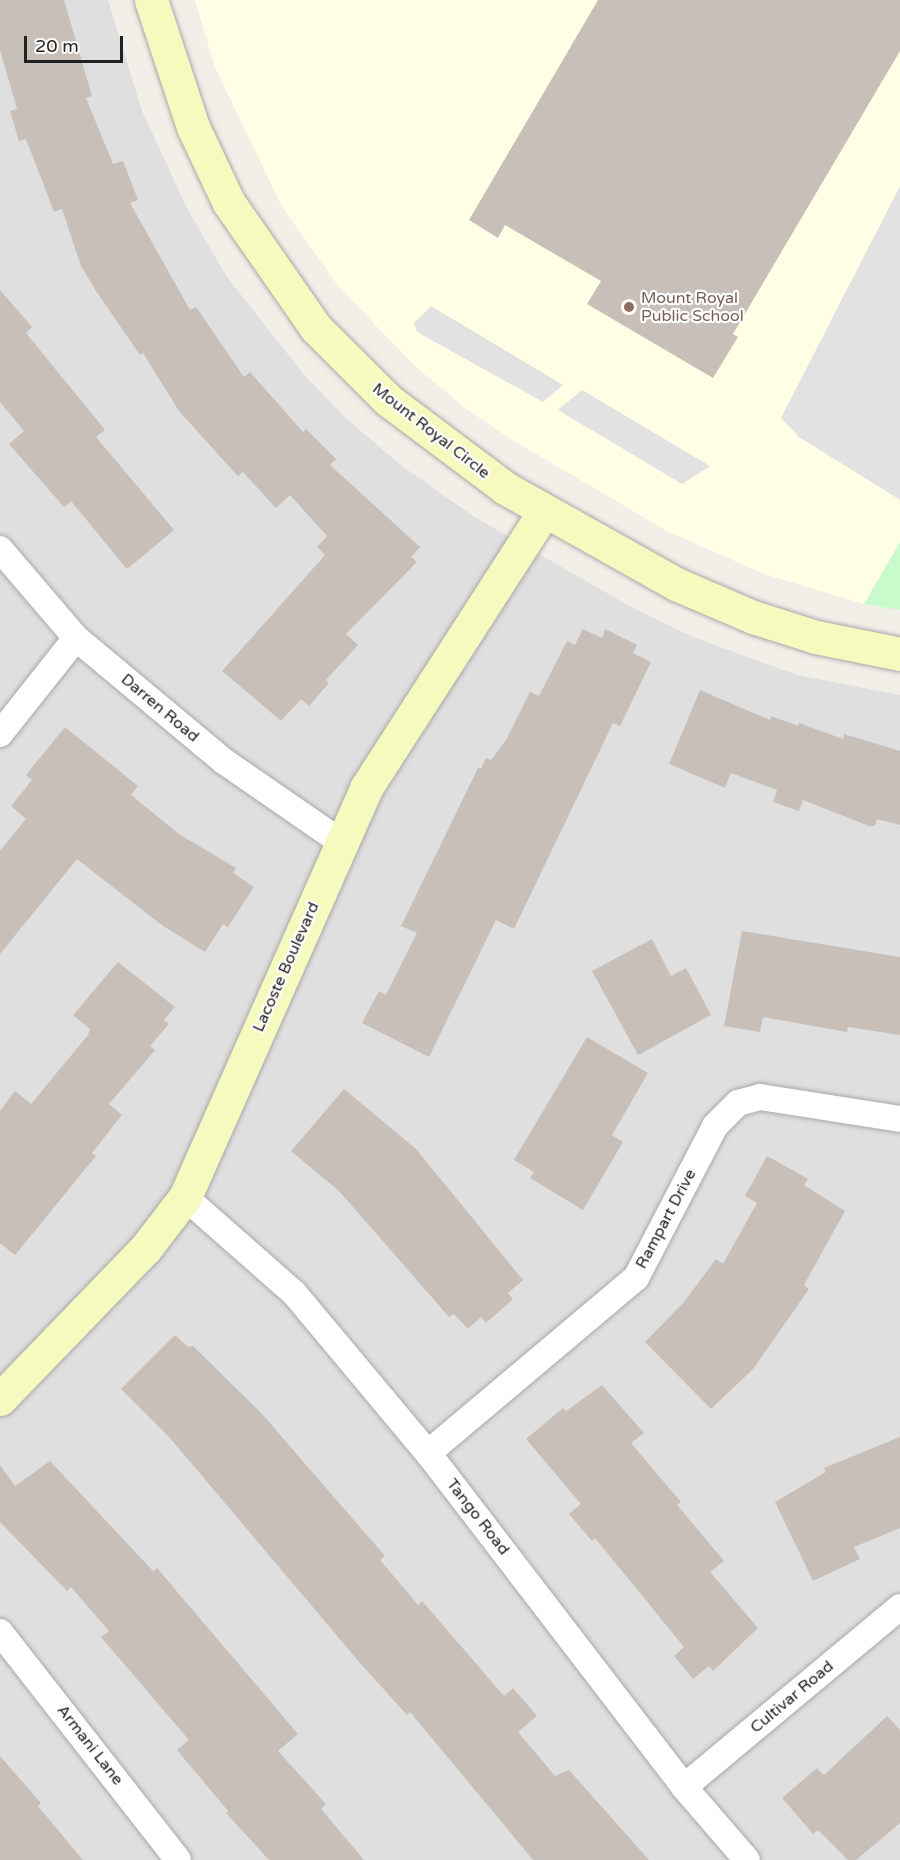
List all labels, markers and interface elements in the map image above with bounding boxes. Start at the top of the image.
scale bar [27,24,126,62]
text: 20 m [35,35,79,57]
place label: Mount Royal Public School [641,288,744,326]
marker: Mount Royal Public School [622,300,636,314]
street label: Mount Royal Circle [368,379,494,483]
street label: Darren Road [117,670,203,746]
street label: Lacoste Boulevard [249,899,323,1035]
street label: Rampart Drive [632,1166,700,1272]
street label: Tango Road [442,1475,514,1559]
street label: Cultivar Road [747,1657,837,1737]
street label: Armani Lane [53,1701,127,1789]

